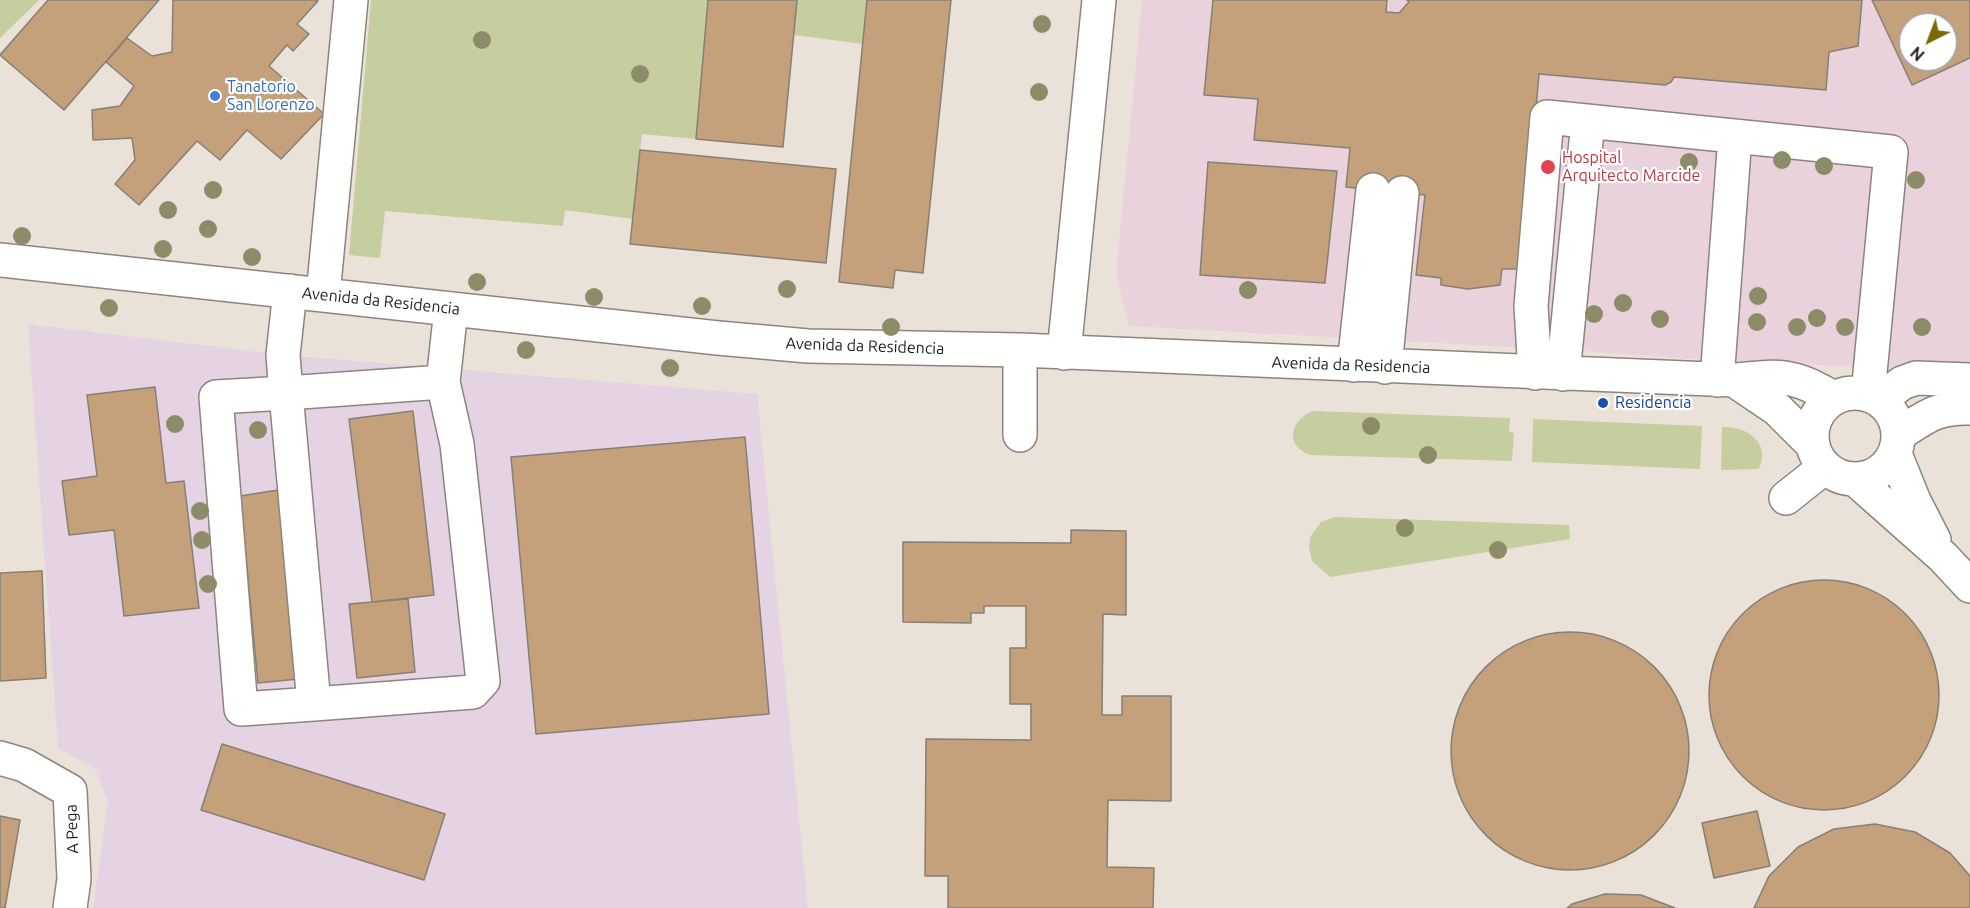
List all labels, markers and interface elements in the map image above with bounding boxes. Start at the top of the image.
north arrow [1898,12,1958,72]
text: N [1907,43,1928,65]
place label: Tanatorio San Lorenzo [227,77,315,115]
marker: Tanatorio San Lorenzo [208,89,222,103]
place label: Hospital Arquitecto Marcide [1562,148,1700,186]
marker: Hospital Arquitecto Marcide [1539,158,1557,176]
street label: Avenida da Residencia [301,283,461,319]
street label: Avenida da Residencia [785,334,945,358]
street label: Avenida da Residencia [1271,353,1431,377]
place label: Residencia [1615,393,1691,413]
marker: Residencia [1596,396,1610,410]
street label: A Pega [62,804,82,854]

